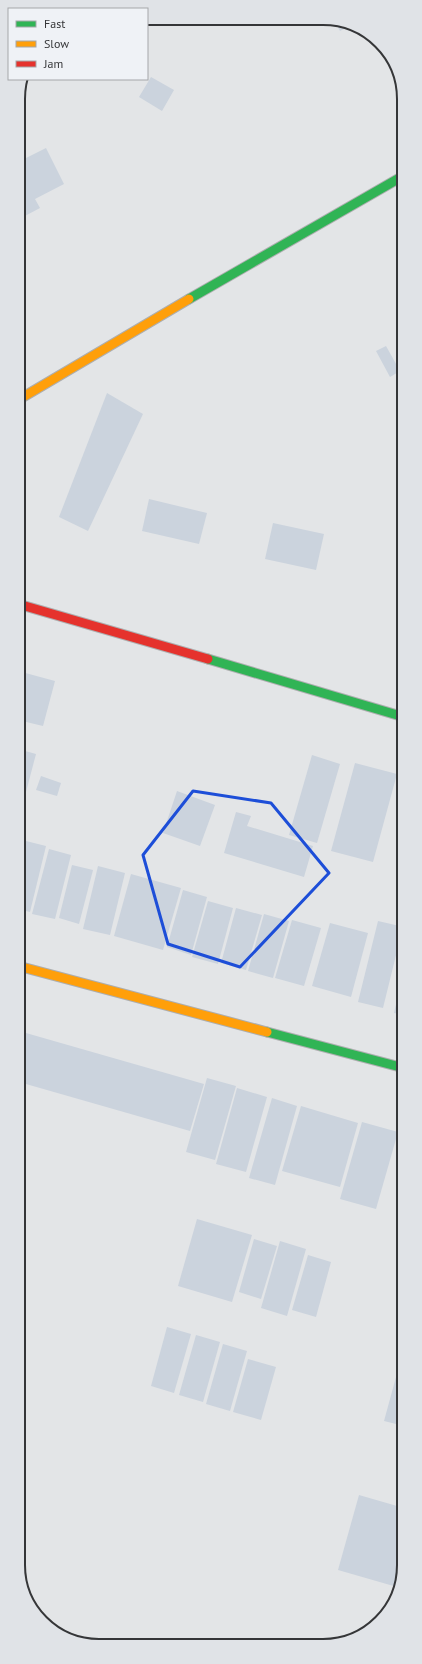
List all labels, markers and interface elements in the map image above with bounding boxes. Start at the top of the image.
legend [8,8,148,80]
text: Fast [44,16,65,31]
text: Slow [44,36,69,51]
text: Jam [43,56,63,71]

